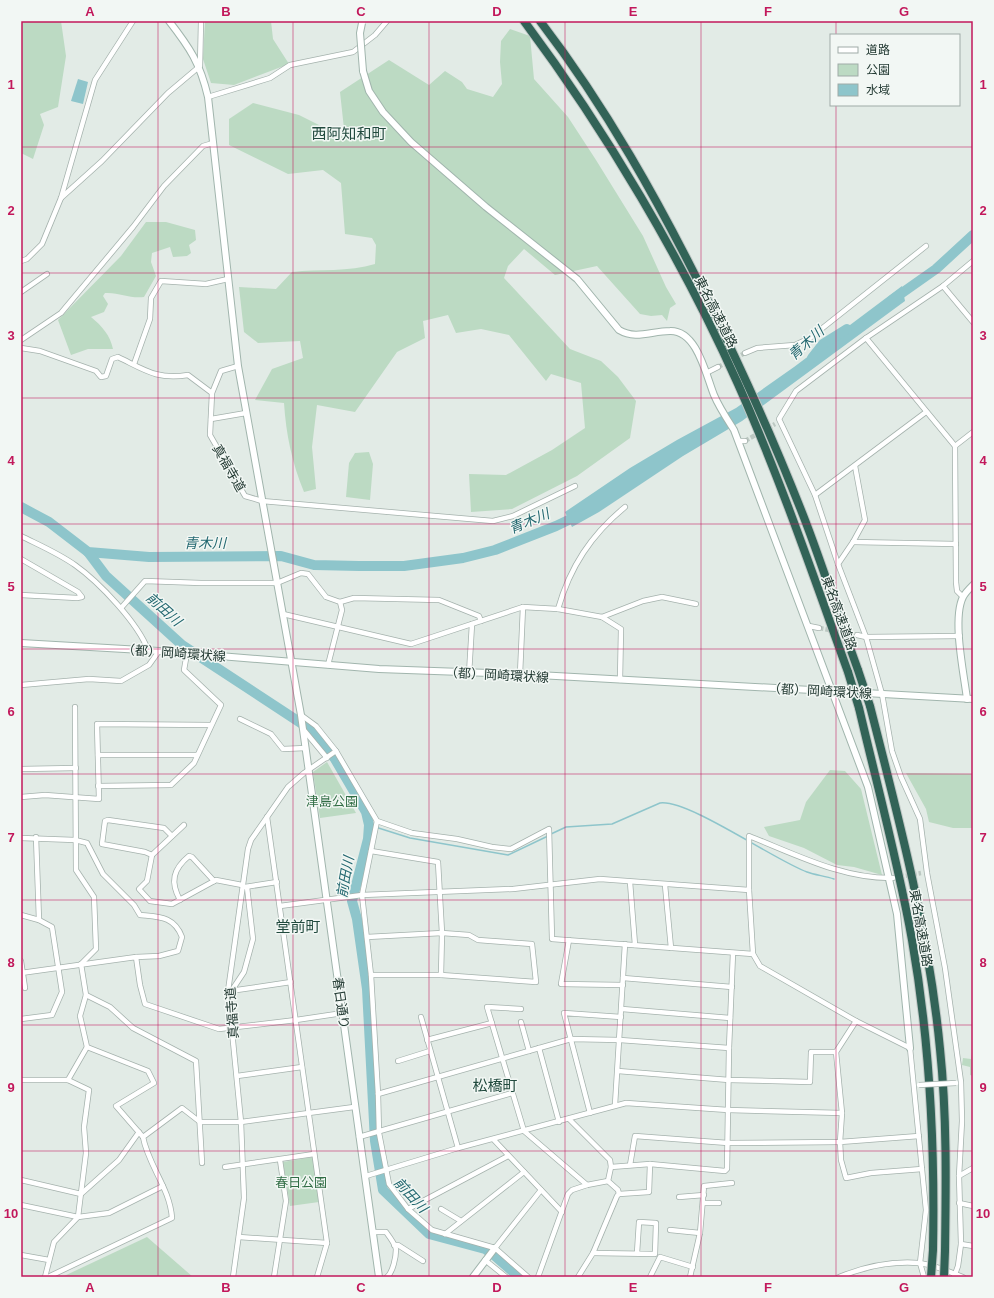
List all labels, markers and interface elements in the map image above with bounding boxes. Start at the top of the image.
text: A [85,4,95,19]
text: B [221,4,231,19]
text: C [356,4,366,19]
text: D [492,4,502,19]
text: E [629,4,638,19]
text: F [764,4,772,19]
text: G [899,4,909,19]
legend [830,34,960,106]
text: 道路 [866,43,890,57]
text: 公園 [866,63,890,77]
text: 1 [7,77,15,92]
text: 1 [979,77,987,92]
text: 水域 [866,83,890,97]
district label: 西阿知和町 [311,125,387,142]
text: 2 [7,203,15,218]
text: 2 [979,203,987,218]
street label: 東名高速道路 [692,274,740,350]
water label: 青木川 [785,322,828,363]
text: 3 [7,328,15,343]
text: 3 [979,328,987,343]
street label: 真福寺道 [210,442,248,494]
text: 4 [7,453,15,468]
text: 4 [979,453,987,468]
water label: 青木川 [507,505,553,537]
water label: 青木川 [184,535,228,551]
street label: 東名高速道路 [819,574,859,652]
text: 5 [7,579,15,594]
text: 5 [979,579,987,594]
water label: 前田川 [143,589,186,630]
street label: （都）岡崎環状線 [122,642,226,664]
street label: （都）岡崎環状線 [445,665,549,685]
street label: （都）岡崎環状線 [768,681,872,701]
text: 6 [7,704,15,719]
text: 6 [979,704,987,719]
park label: 津島公園 [306,794,358,809]
text: 7 [7,830,15,845]
text: 7 [979,830,987,845]
water label: 前田川 [333,853,357,899]
street label: 東名高速道路 [907,888,935,968]
district label: 堂前町 [275,918,321,935]
text: 8 [7,955,15,970]
text: 8 [979,955,987,970]
street label: 春日通り [330,976,352,1030]
street label: 真福寺道 [223,987,241,1039]
district label: 松橋町 [472,1077,518,1094]
text: 9 [7,1080,15,1095]
text: 9 [979,1080,987,1095]
water label: 前田川 [391,1174,433,1217]
park label: 春日公園 [275,1175,327,1190]
text: 10 [4,1206,18,1221]
text: 10 [976,1206,990,1221]
text: A [85,1280,95,1295]
text: B [221,1280,231,1295]
text: C [356,1280,366,1295]
text: D [492,1280,502,1295]
text: E [629,1280,638,1295]
text: F [764,1280,772,1295]
text: G [899,1280,909,1295]

